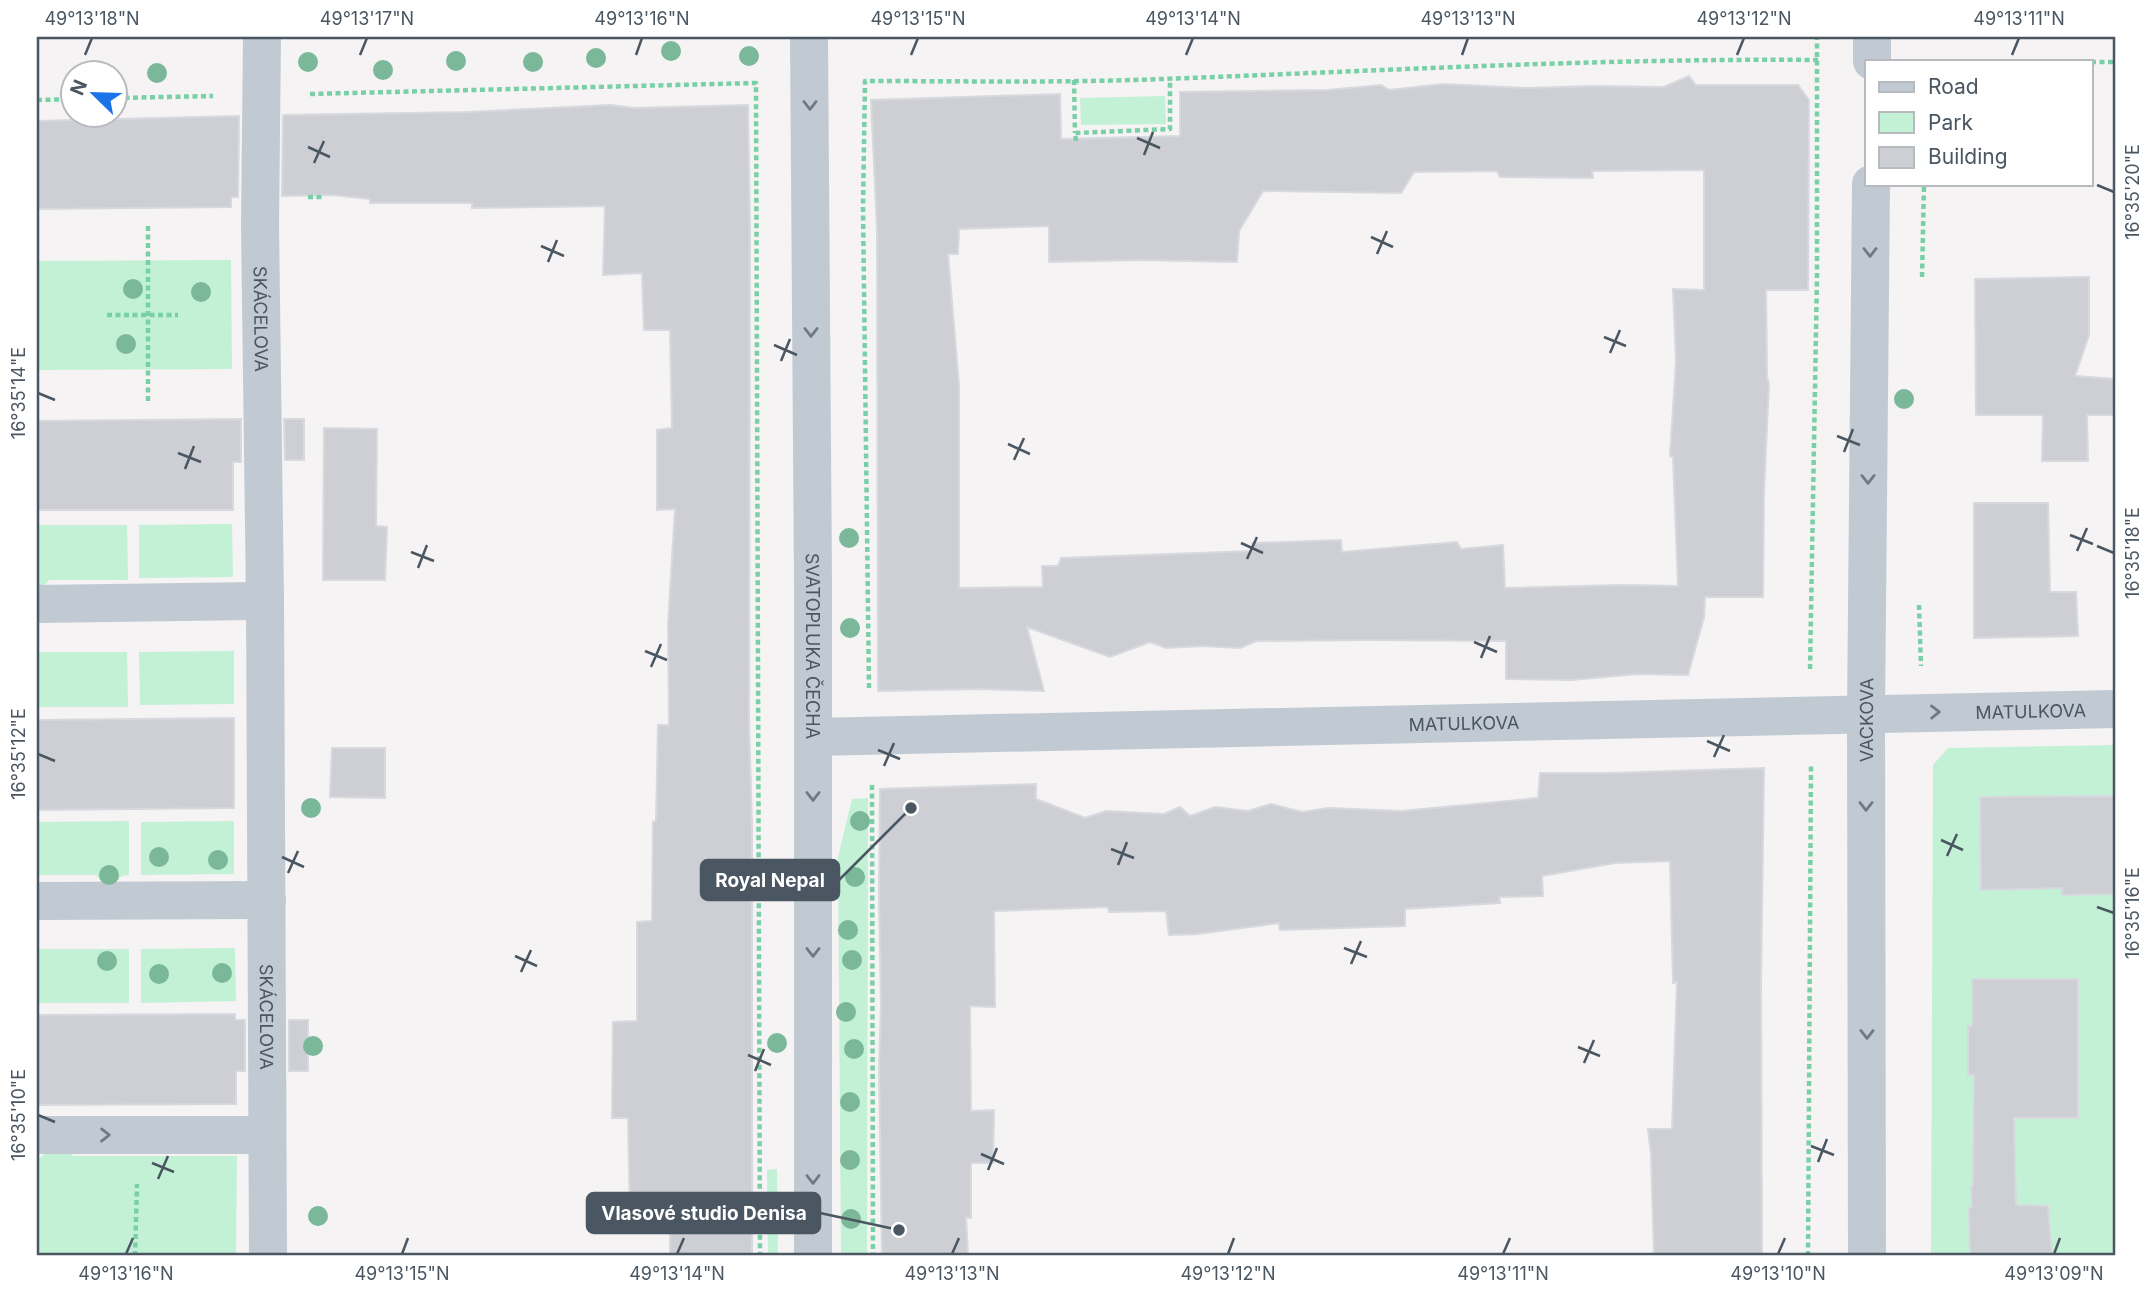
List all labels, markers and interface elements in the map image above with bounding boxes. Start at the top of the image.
text: 49°13'18"N [44,8,140,29]
text: 49°13'17"N [320,8,414,29]
text: 49°13'16"N [594,8,690,29]
text: 49°13'15"N [870,8,966,29]
text: 49°13'14"N [1145,8,1241,29]
text: 49°13'13"N [1420,8,1516,29]
text: 49°13'12"N [1696,8,1792,29]
text: 49°13'11"N [1973,8,2065,29]
north arrow [60,60,130,130]
legend [1865,60,2092,186]
text: Road [1928,74,1979,99]
text: N [65,76,92,99]
one-way arrow [802,100,818,111]
text: Park [1928,110,1973,135]
text: Building [1928,144,2008,169]
text: 16°35'20"E [2122,144,2143,240]
one-way arrow [1862,247,1878,258]
street label: SKÁCELOVA [250,266,273,372]
one-way arrow [803,328,819,338]
text: 16°35'14"E [8,347,29,439]
one-way arrow [1860,475,1876,485]
text: 16°35'18"E [2122,507,2143,599]
street label: SVATOPLUKA ČECHA [802,553,825,739]
street label: VACKOVA [1855,678,1877,762]
street label: MATULKOVA [1975,699,2086,722]
one-way arrow [1929,705,1940,720]
text: 16°35'12"E [8,708,29,800]
street label: MATULKOVA [1408,711,1519,735]
one-way arrow [805,791,821,802]
one-way arrow [1858,802,1874,812]
callout: Royal Nepal [701,860,839,900]
text: 16°35'16"E [2122,867,2143,959]
text: Royal Nepal [715,869,825,892]
one-way arrow [805,947,821,957]
street label: SKÁCELOVA [256,964,278,1070]
one-way arrow [1859,1029,1875,1040]
text: 16°35'10"E [8,1069,29,1161]
one-way arrow [100,1127,111,1143]
one-way arrow [805,1174,821,1185]
callout: Vlasové studio Denisa [587,1193,820,1233]
text: Vlasové studio Denisa [601,1202,807,1225]
text: 49°13'16"N [78,1263,174,1284]
text: 49°13'15"N [354,1263,450,1284]
text: 49°13'14"N [629,1263,725,1284]
text: 49°13'13"N [904,1263,1000,1284]
text: 49°13'12"N [1180,1263,1276,1284]
text: 49°13'11"N [1457,1263,1549,1284]
text: 49°13'10"N [1730,1263,1826,1284]
text: 49°13'09"N [2004,1263,2104,1284]

